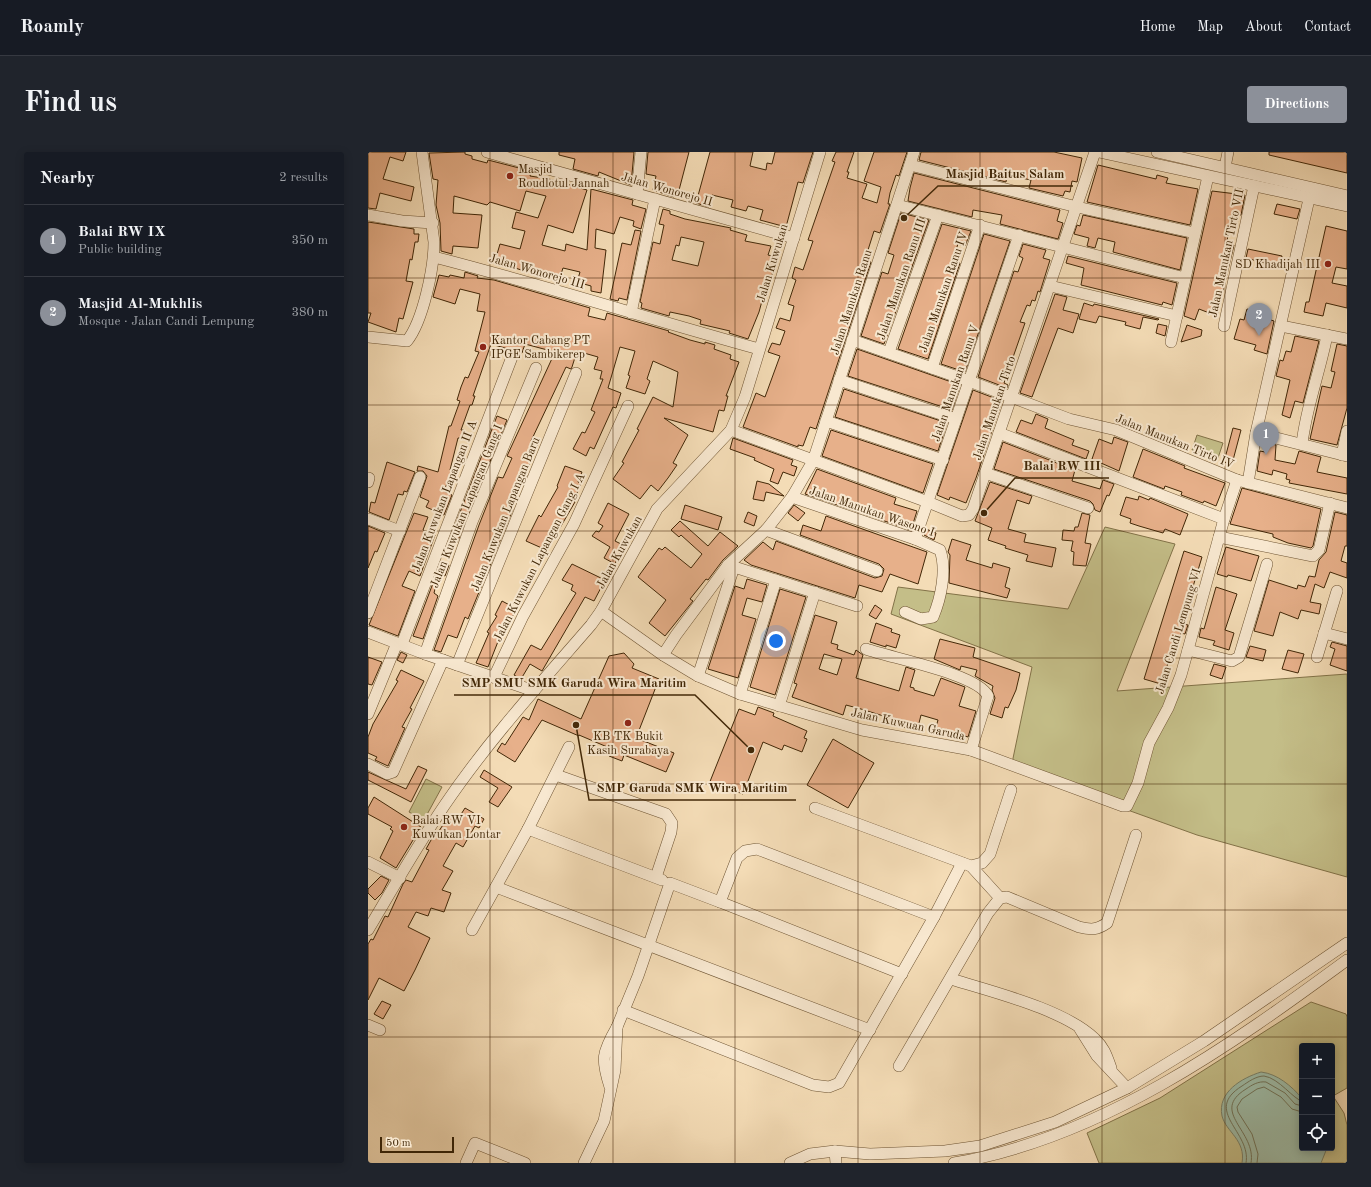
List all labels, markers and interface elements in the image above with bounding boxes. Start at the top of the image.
text: Roamly [20,18,84,37]
text: Home [1140,20,1175,34]
text: Map [1197,20,1223,34]
text: About [1245,20,1282,34]
text: Contact [1304,20,1351,34]
button: Directions [1247,86,1347,123]
text: Find us [24,90,117,118]
callout: Masjid Baitus Salam [938,161,1073,186]
place label: Masjid Roudlotul Jannah [518,164,610,190]
text: Masjid Baitus Salam [946,168,1064,181]
text: Nearby [40,170,95,187]
text: 2 results [279,171,328,184]
marker: Masjid Roudlotul Jannah [505,171,515,181]
street label: Jalan Wonorejo II [620,171,714,209]
street label: Jalan Manukan Tirto VII [1207,188,1247,319]
street label: Jalan Manukan Ranu III [876,217,928,341]
street label: Jalan Kuwukan [755,222,791,304]
text: Balai RW IX [78,225,165,240]
street label: Jalan Manukan Ranu IV [918,230,970,354]
text: 1 [49,234,57,247]
text: 350 m [291,234,328,247]
text: Public building [78,243,162,256]
street label: Jalan Manukan Ranu [829,248,875,356]
street label: Jalan Wonorejo III [487,253,586,291]
place label: SD Khadijah III [1235,259,1320,271]
marker: SD Khadijah III [1323,259,1333,269]
text: Masjid Al-Mukhlis [78,297,202,312]
pin: 2 [1246,303,1272,336]
text: 2 [49,306,57,319]
text: 380 m [291,306,328,319]
text: Mosque · Jalan Candi Lempung [78,315,254,328]
street label: Jalan Manukan Ranu V [930,324,982,443]
place label: Kantor Cabang PT IPGE Sambikerep [491,335,590,361]
marker: Kantor Cabang PT IPGE Sambikerep [478,342,488,352]
street label: Jalan Manukan Tirto [971,355,1018,462]
street label: Jalan Manukan Tirto IV [1114,413,1236,471]
street label: Jalan Kuwukan Lapangan II A [410,419,479,574]
pin: 1 [1253,422,1279,455]
street label: Jalan Kuwukan Lapangan Gang I [429,423,505,590]
street label: Jalan Kuwukan Lapangan Baru [469,435,543,593]
callout: Balai RW III [1015,453,1109,478]
text: Balai RW III [1023,460,1101,473]
street label: Jalan Kuwukan Lapangan Gang I A [492,471,588,644]
street label: Jalan Manukan Wasono I [807,485,936,539]
street label: Jalan Kuwukan [595,514,645,591]
street label: Jalan Candi Lempung VI [1154,567,1204,696]
your location [766,631,786,651]
callout: SMP SMU SMK Garuda Wira Maritim [454,670,695,695]
text: SMP SMU SMK Garuda Wira Maritim [462,677,686,690]
street label: Jalan Kuwuan Garuda [850,707,966,743]
marker: KB TK Bukit Kasih Surabaya [623,718,633,728]
place label: KB TK Bukit Kasih Surabaya [587,731,669,757]
callout: SMP Garuda SMK Wira Maritim [589,775,796,800]
text: SMP Garuda SMK Wira Maritim [596,782,788,795]
place label: Balai RW VI Kuwukan Lontar [412,815,501,841]
marker: Balai RW VI Kuwukan Lontar [399,822,409,832]
map controls [1299,1043,1335,1151]
button: + [1299,1043,1335,1079]
button: − [1299,1079,1335,1115]
button: locate [1299,1115,1335,1151]
scale bar [380,1135,454,1154]
text: 50 m [386,1138,411,1149]

